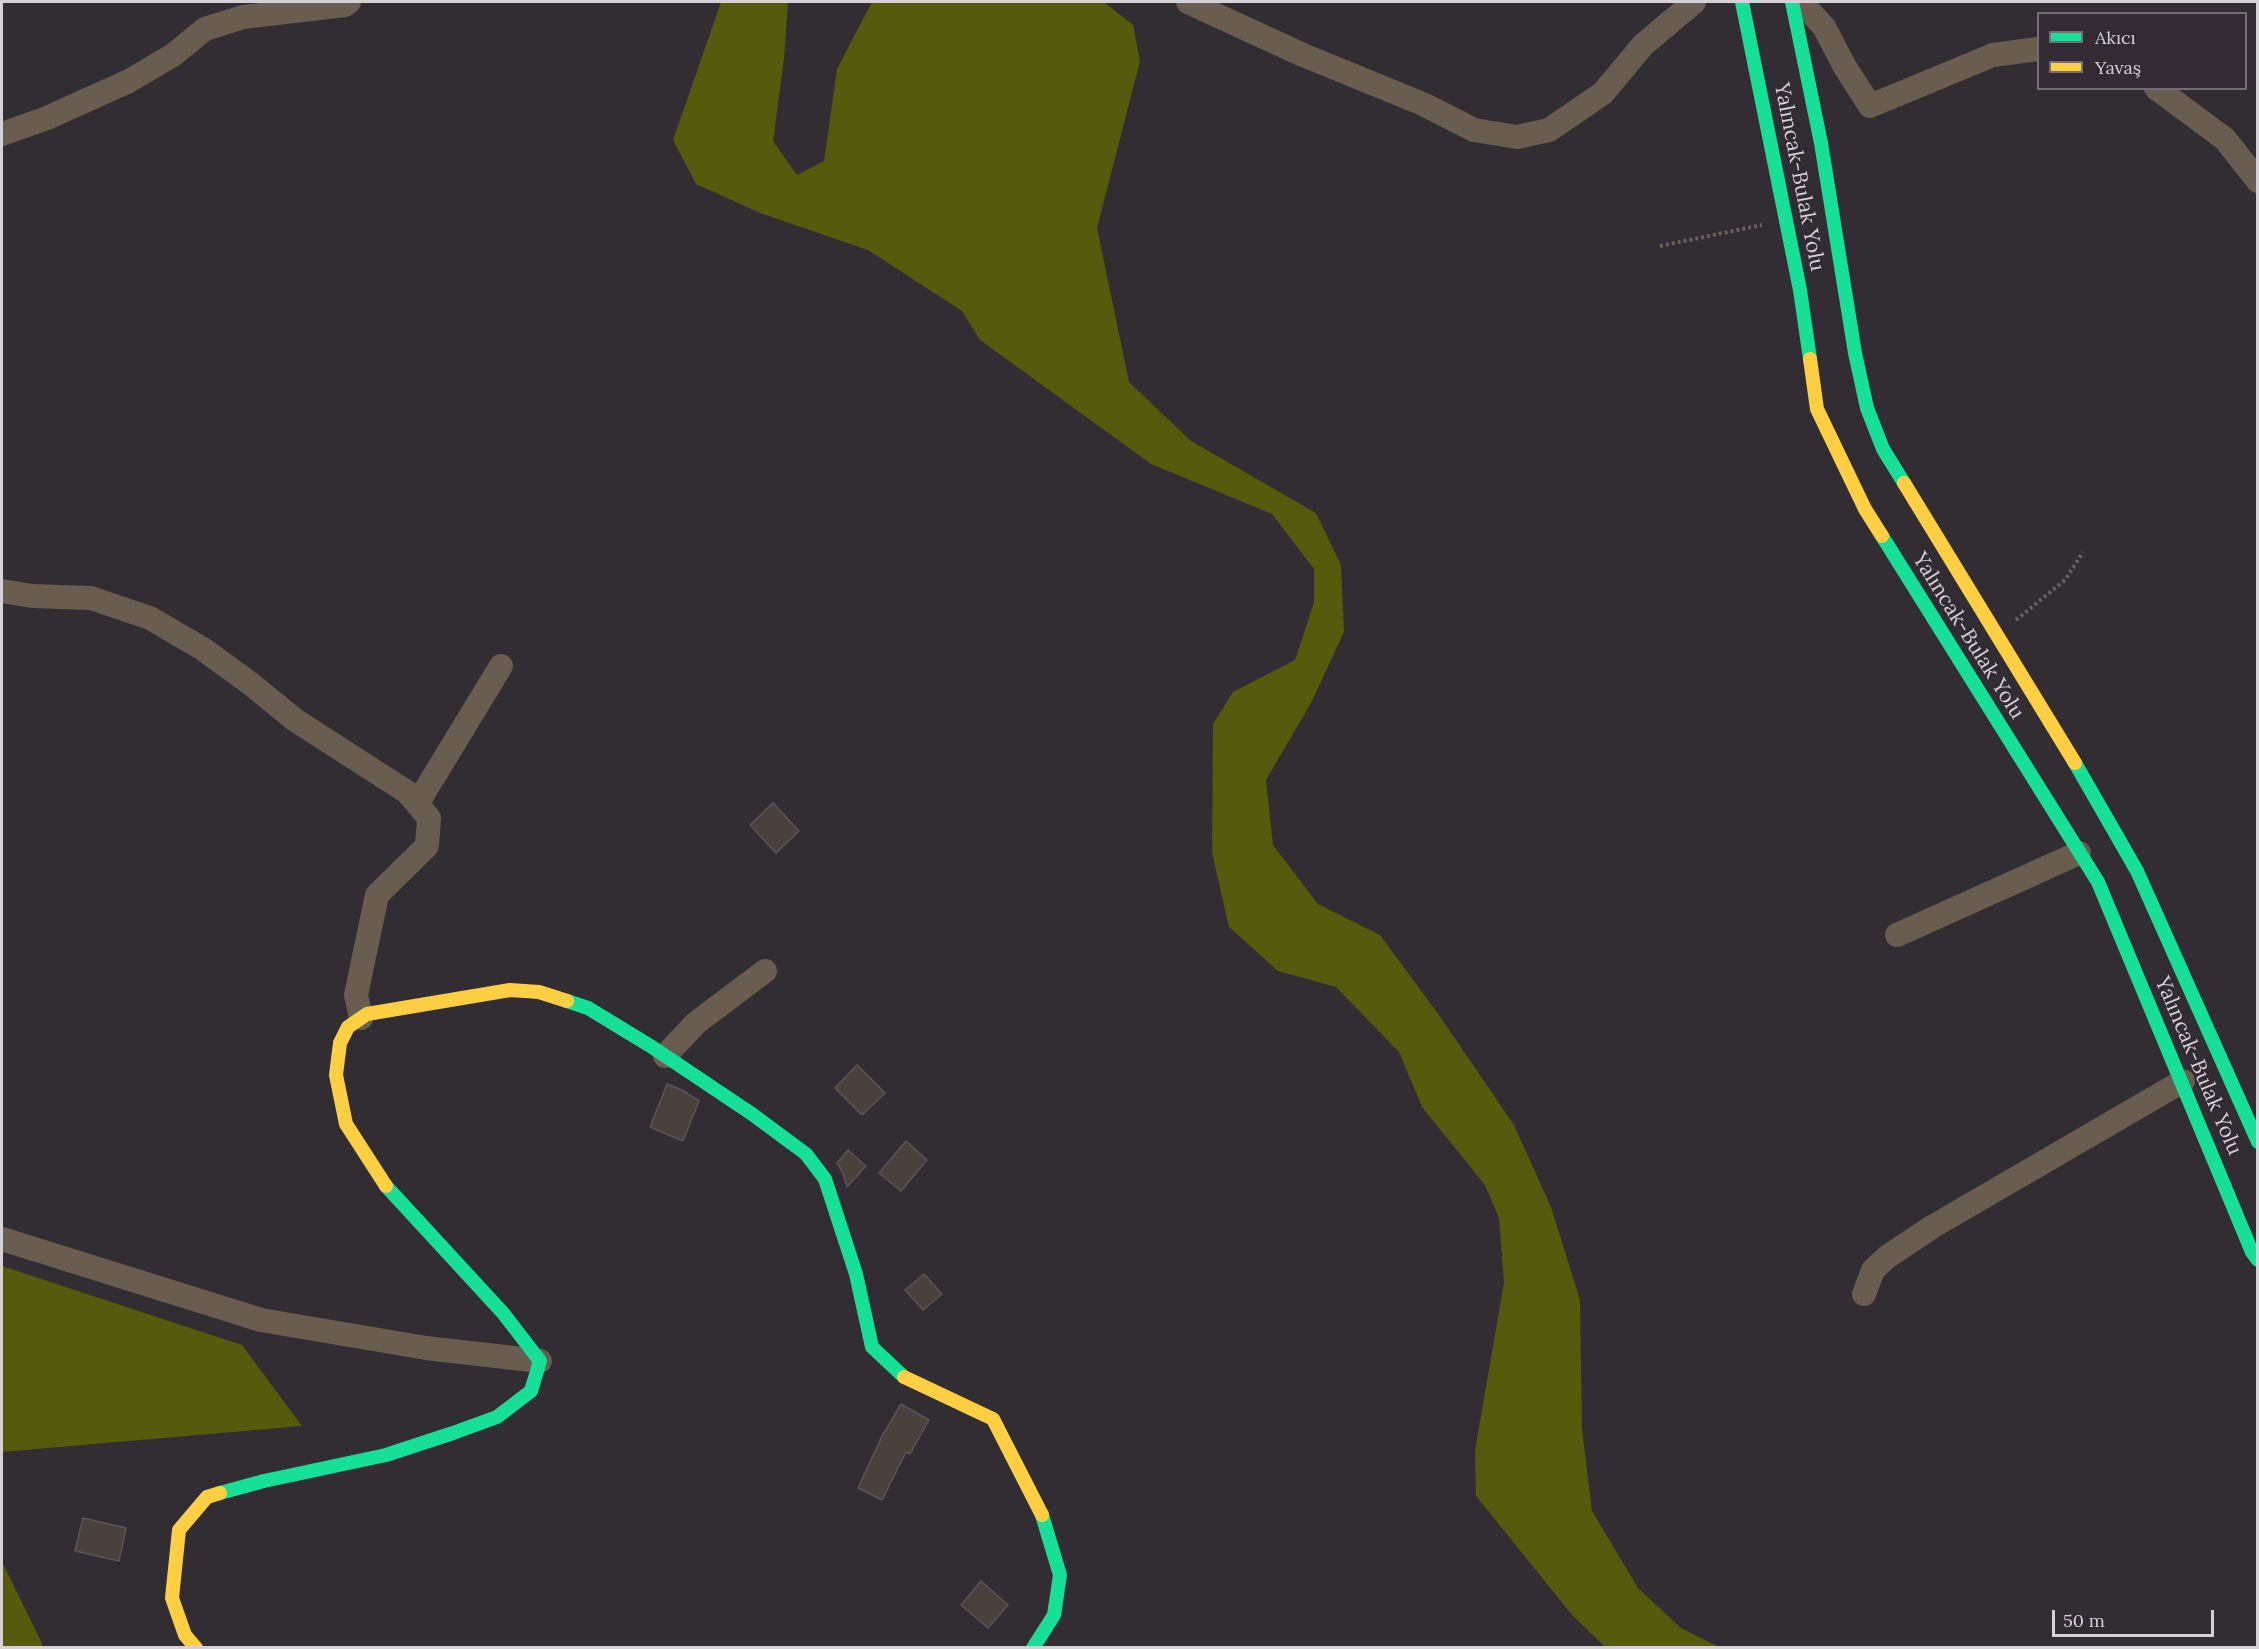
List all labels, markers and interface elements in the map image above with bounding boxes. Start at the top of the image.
legend [2037,12,2247,90]
text: Akıcı [2095,26,2136,49]
text: Yavaş [2095,56,2141,79]
street label: Yalıncak-Bulak Yolu [1768,81,1830,273]
street label: Yalıncak-Bulak Yolu [1907,548,2029,724]
street label: Yalıncak-Bulak Yolu [2149,973,2247,1159]
scale bar [2055,1598,2217,1636]
text: 50 m [2063,1609,2105,1632]

